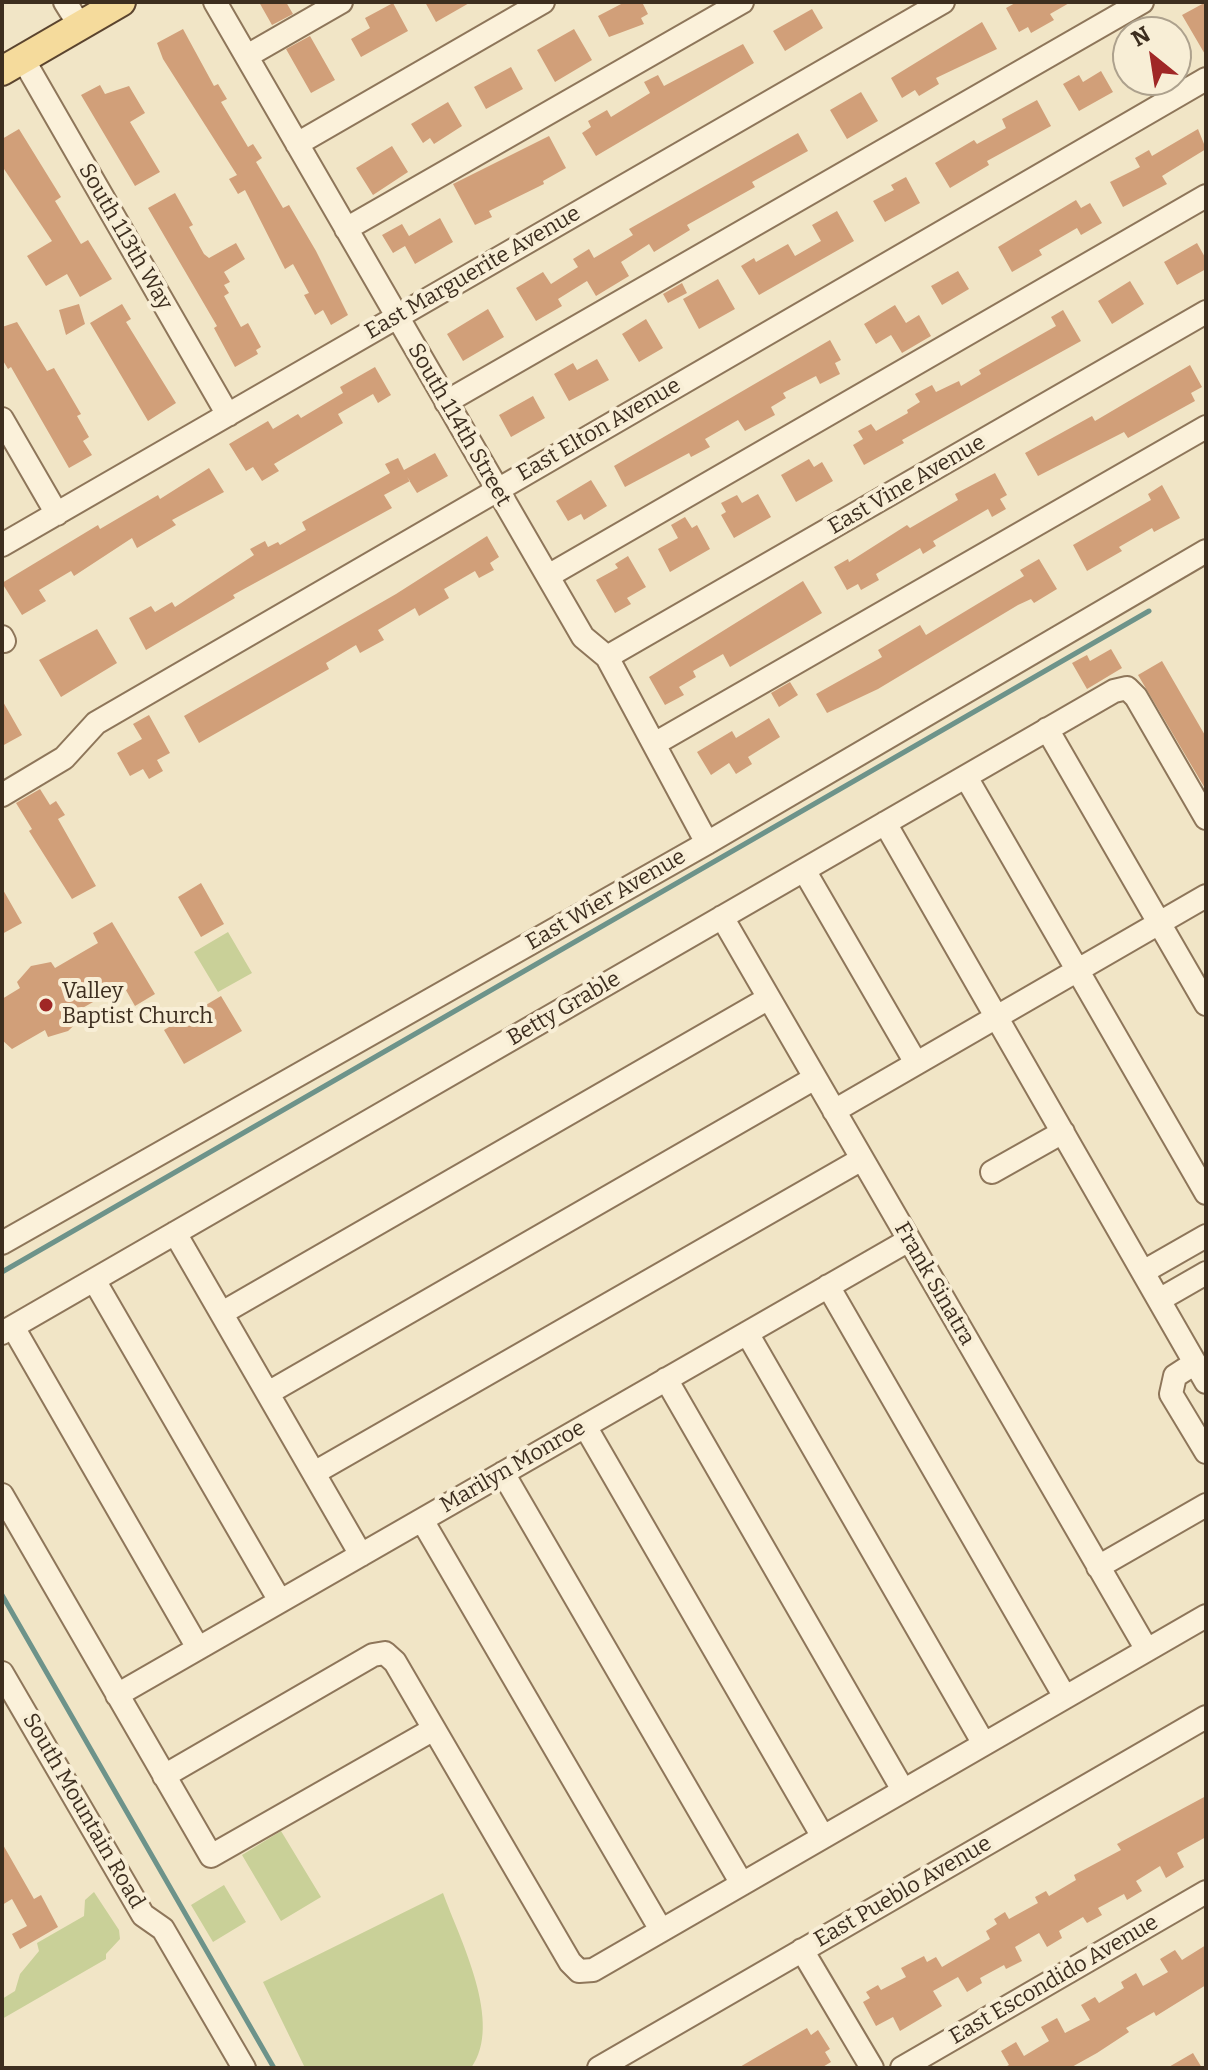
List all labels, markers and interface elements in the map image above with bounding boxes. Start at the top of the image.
north arrow [1112,16,1192,96]
text: N [1127,21,1155,52]
street label: South 113th Way [72,159,178,315]
street label: East Marguerite Avenue [361,201,585,345]
street label: South 114th Street [402,339,516,511]
street label: East Elton Avenue [513,373,685,487]
street label: East Vine Avenue [824,429,990,541]
street label: East Wier Avenue [522,844,690,956]
street label: Betty Grable [503,966,625,1052]
place label: Valley Baptist Church [62,979,213,1030]
marker: Valley Baptist Church [37,996,55,1014]
street label: Frank Sinatra [888,1218,980,1350]
street label: Marilyn Monroe [436,1415,590,1519]
street label: South Mountain Road [16,1709,150,1913]
street label: East Pueblo Avenue [810,1831,996,1953]
street label: East Escondido Avenue [945,1909,1163,2051]

